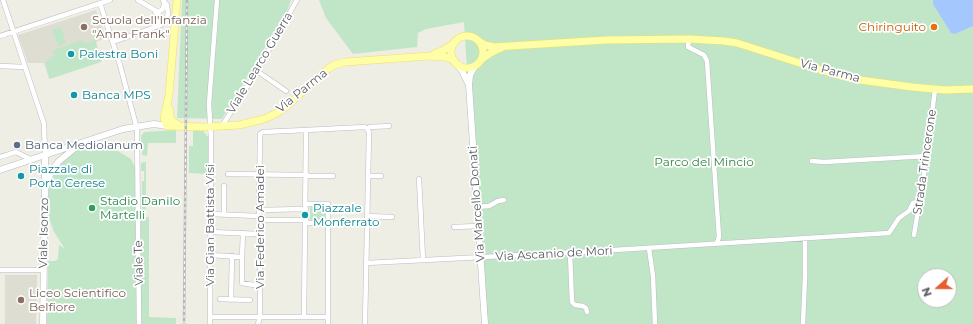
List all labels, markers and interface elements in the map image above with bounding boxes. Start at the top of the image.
street label: Viale Learco Guerra [224,10,296,116]
place label: Scuola dell'Infanzia "Anna Frank" [92,13,207,41]
place label: Chiringuito [859,20,926,34]
marker: Scuola dell'Infanzia "Anna Frank" [79,22,89,32]
marker: Chiringuito [929,22,939,32]
place label: Palestra Boni [79,47,158,61]
marker: Palestra Boni [66,49,76,59]
street label: Via Parma [798,56,862,86]
street label: Via Parma [274,66,330,116]
place label: Banca MPS [82,88,151,102]
marker: Banca MPS [69,90,79,100]
street label: Strada Trincerone [910,108,940,216]
place label: Banca Mediolanum [25,138,143,152]
marker: Banca Mediolanum [12,140,22,150]
street label: Via Marcello Donati [466,145,488,263]
park label: Parco del Mincio [654,155,754,169]
place label: Piazzale di Porta Cerese [29,162,105,190]
street label: Via Gian Battista Visi [203,164,217,286]
street label: Via Federico Amadei [253,165,267,289]
marker: Piazzale di Porta Cerese [16,171,26,181]
place label: Stadio Danilo Martelli [100,194,180,222]
street label: Viale Isonzo [36,198,52,268]
place label: Piazzale Monferrato [313,201,380,229]
marker: Stadio Danilo Martelli [87,203,97,213]
marker: Piazzale Monferrato [300,210,310,220]
street label: Viale Te [131,240,147,286]
street label: Via Ascanio de Mori [495,244,613,264]
north arrow [917,268,957,308]
text: N [919,285,935,299]
place label: Liceo Scientifico Belfiore [29,286,126,314]
marker: Liceo Scientifico Belfiore [16,295,26,305]

